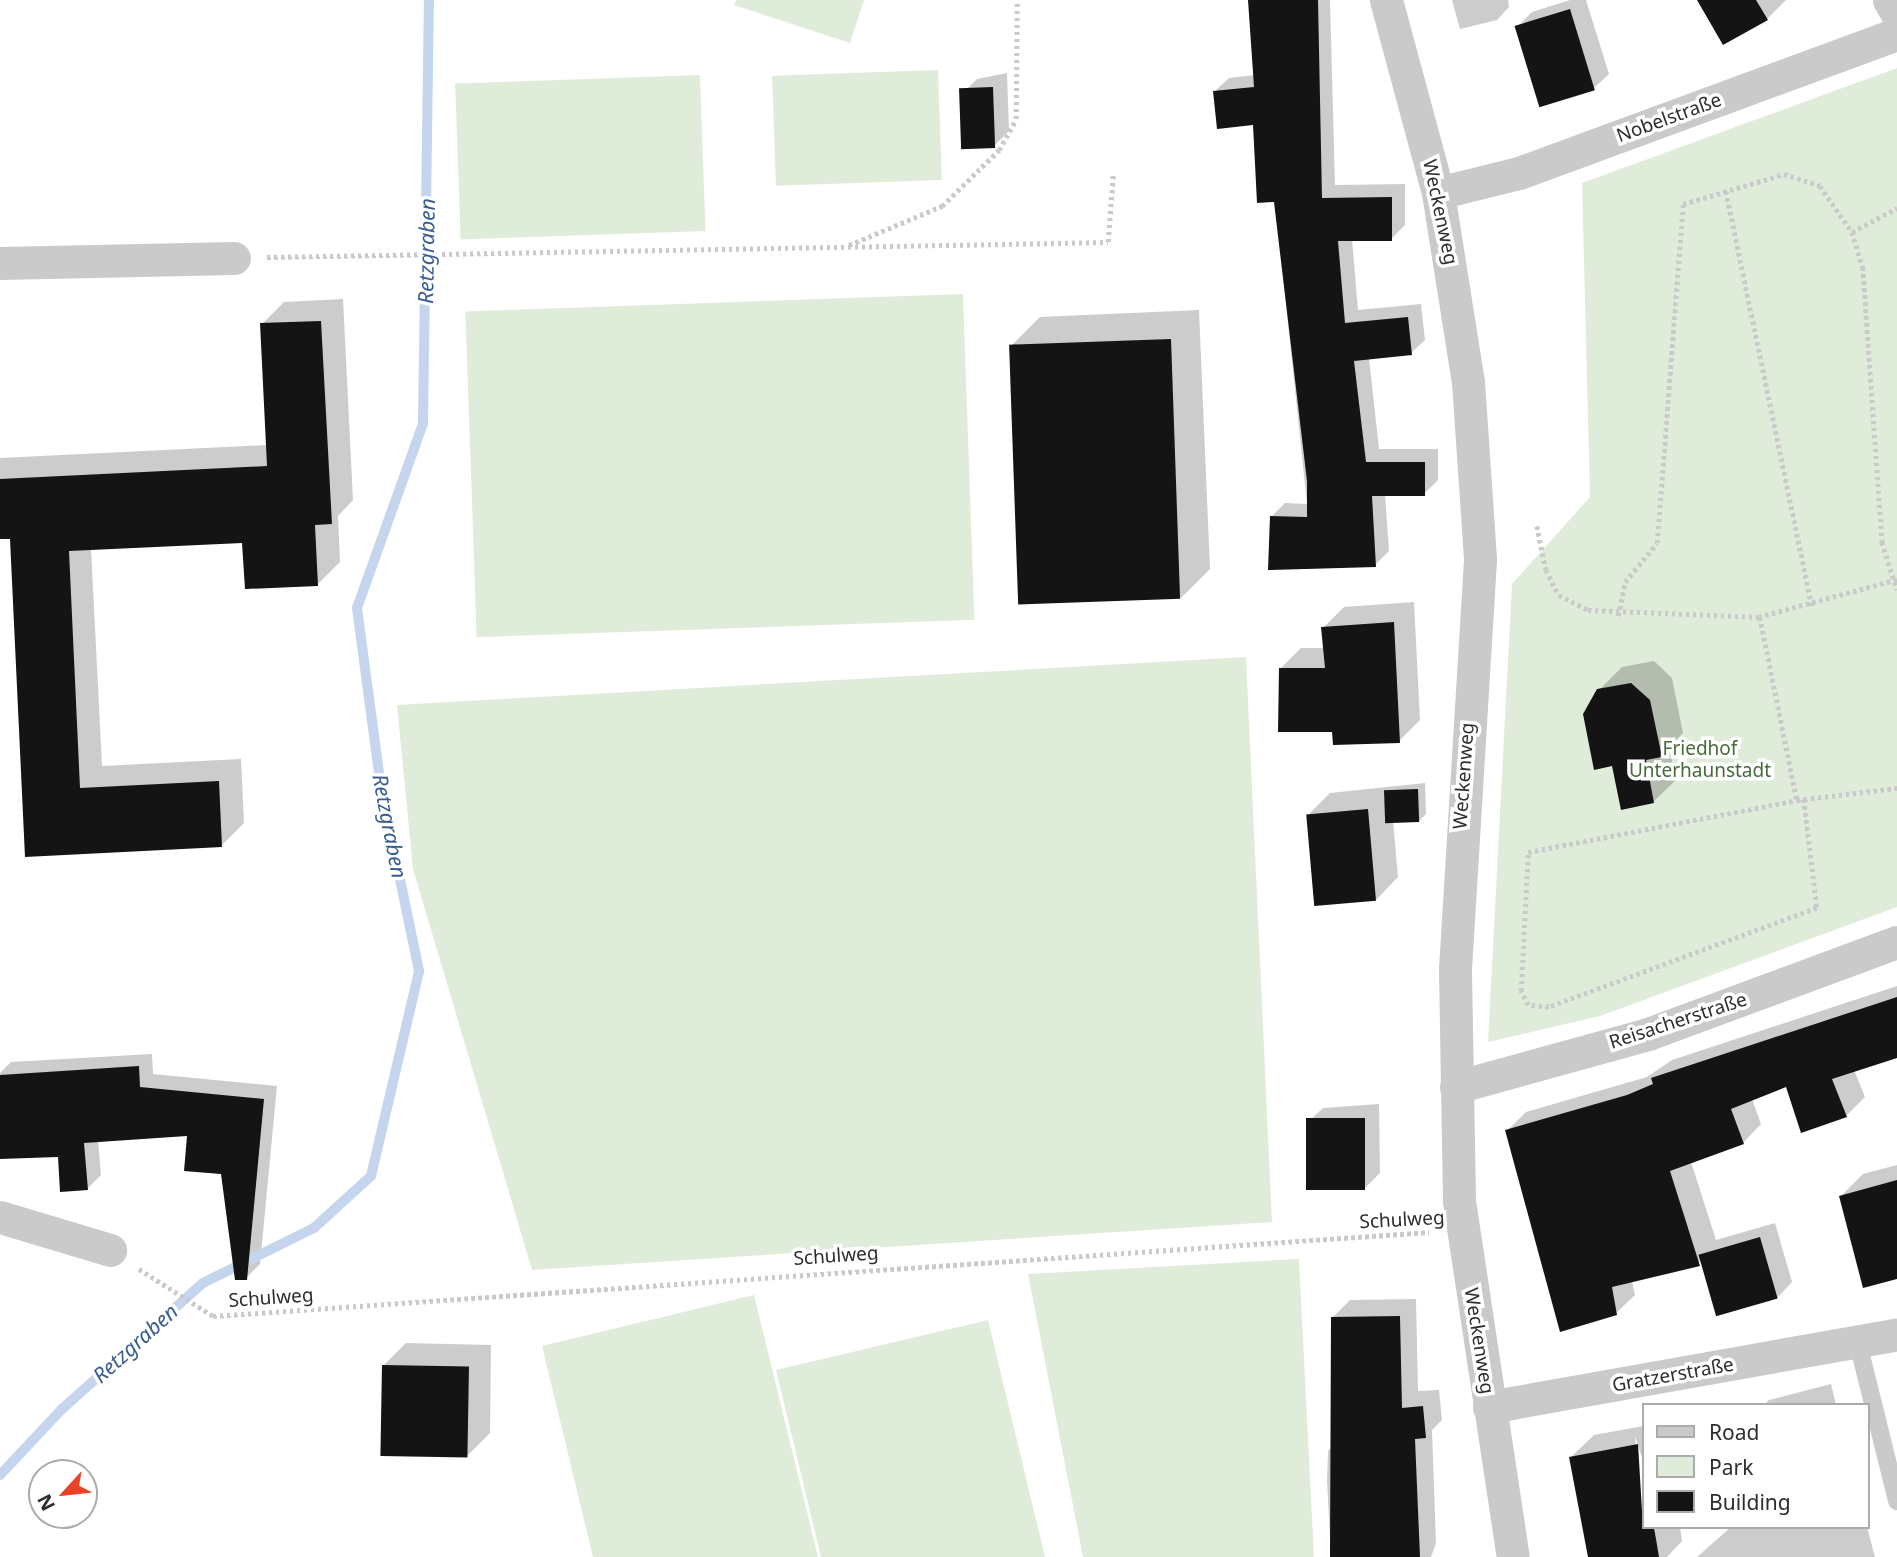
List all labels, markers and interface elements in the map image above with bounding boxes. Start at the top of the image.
street label: Nobelstraße [1613,88,1725,148]
street label: Weckenweg [1418,157,1462,267]
water label: Retzgraben [412,198,440,304]
street label: Weckenweg [1449,722,1479,830]
park label: Friedhof Unterhaunstadt [1629,738,1771,782]
water label: Retzgraben [368,772,412,880]
street label: Reisacherstraße [1606,988,1750,1054]
street label: Schulweg [1359,1206,1445,1234]
street label: Schulweg [793,1242,879,1270]
street label: Schulweg [228,1284,314,1312]
street label: Weckenweg [1459,1286,1499,1396]
water label: Retzgraben [87,1298,183,1388]
street label: Gratzerstraße [1610,1353,1736,1397]
legend [1642,1403,1869,1529]
text: Road [1709,1418,1759,1446]
text: Park [1709,1453,1753,1481]
north arrow [28,1459,98,1529]
text: Building [1709,1488,1791,1516]
text: N [31,1490,61,1515]

